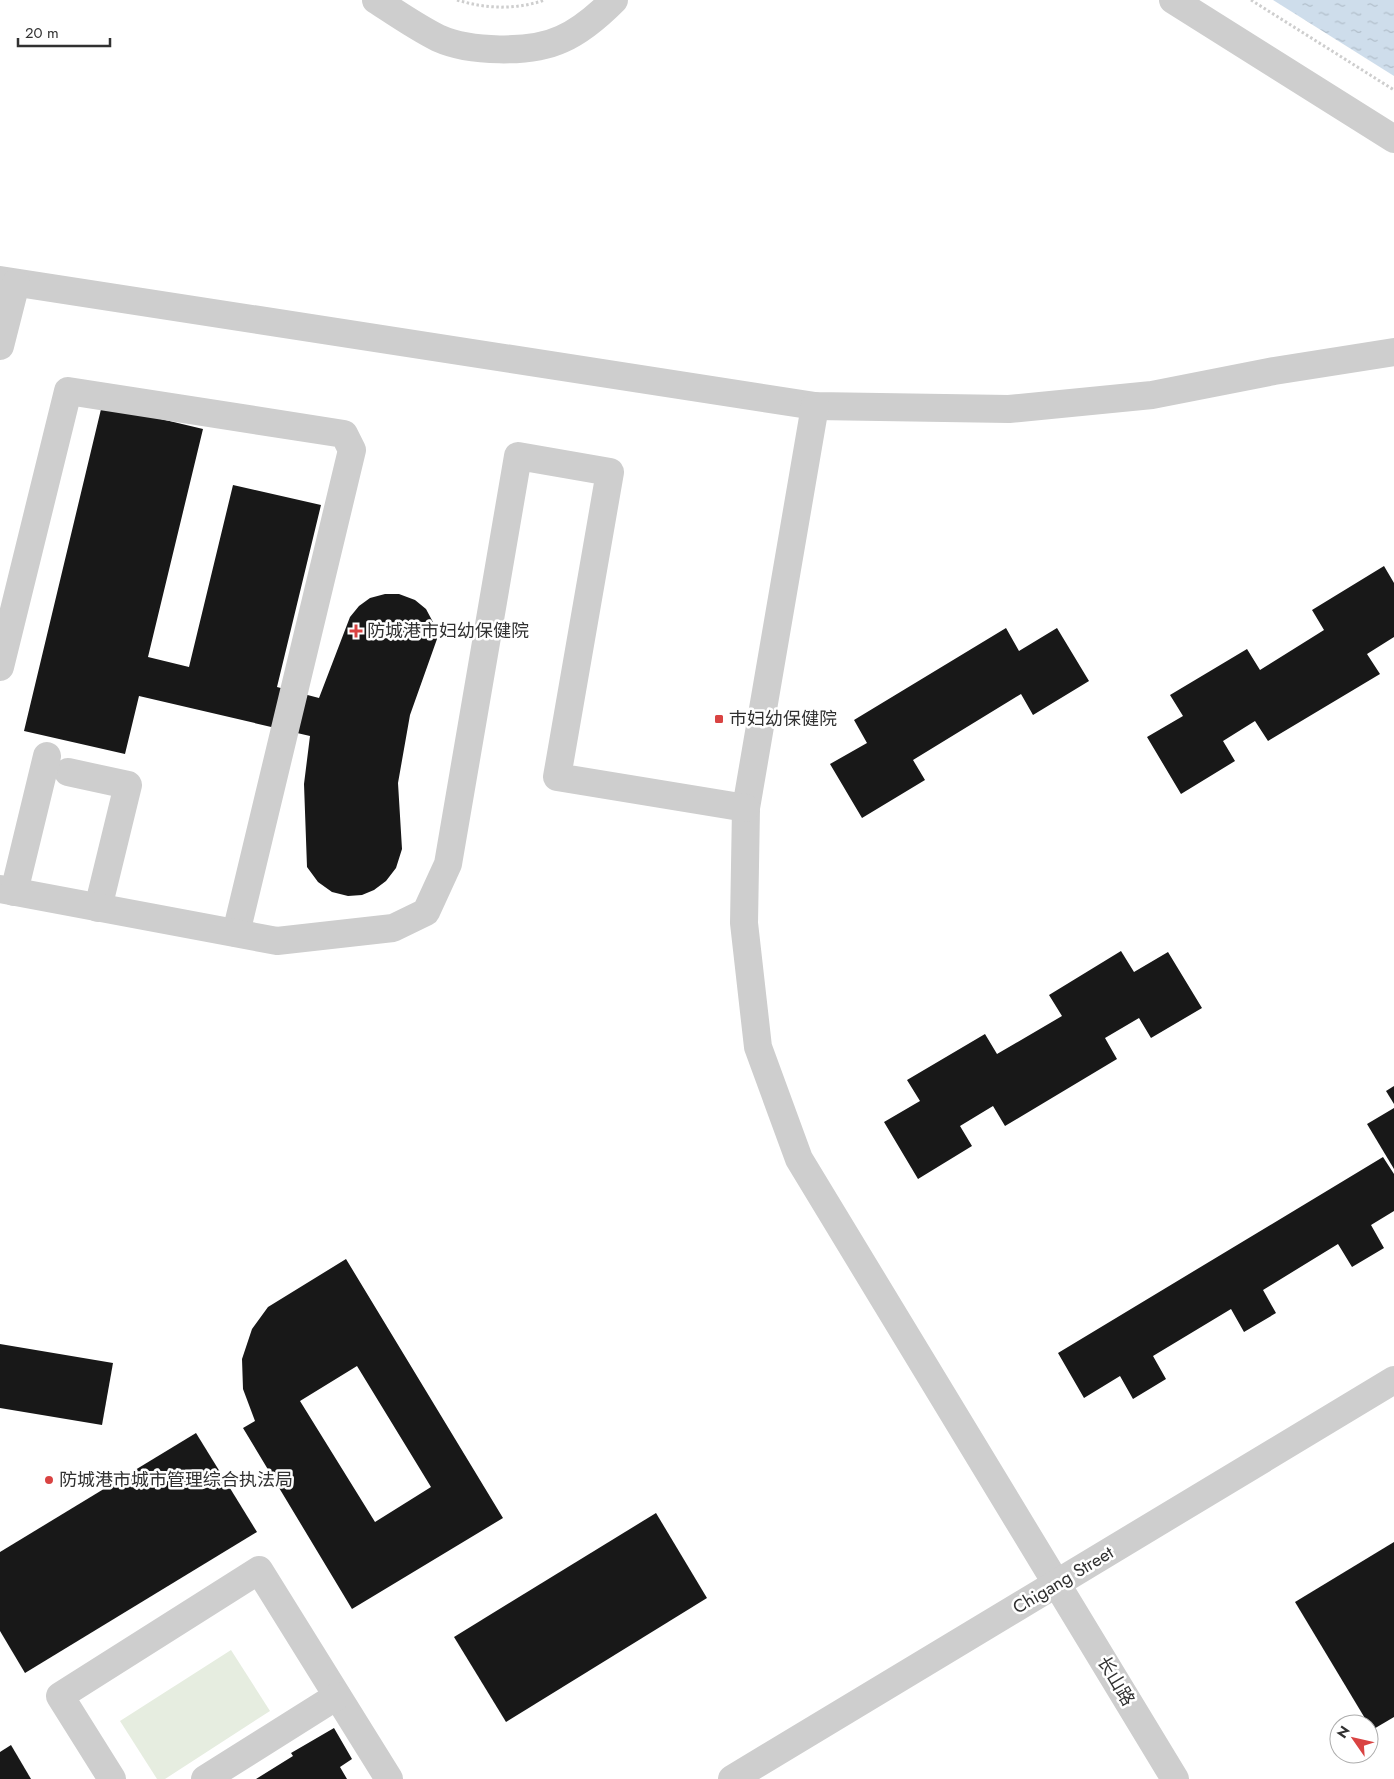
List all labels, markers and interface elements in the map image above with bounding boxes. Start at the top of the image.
scale bar [18,15,110,47]
text: 20 m [25,22,59,44]
place label: 防城港市妇幼保健院 [367,618,529,644]
marker: 防城港市妇幼保健院 [349,624,363,638]
place label: 巿妇幼保健院 [729,706,837,732]
marker: 巿妇幼保健院 [713,713,725,725]
place label: 防城港市城市管理综合执法局 [59,1467,293,1493]
marker: 防城港市城市管理综合执法局 [43,1474,55,1486]
street label: Chigang Street [1008,1539,1119,1620]
street label: 长山路 [1091,1651,1141,1711]
north arrow [1329,1714,1379,1764]
text: N [1332,1722,1355,1742]

